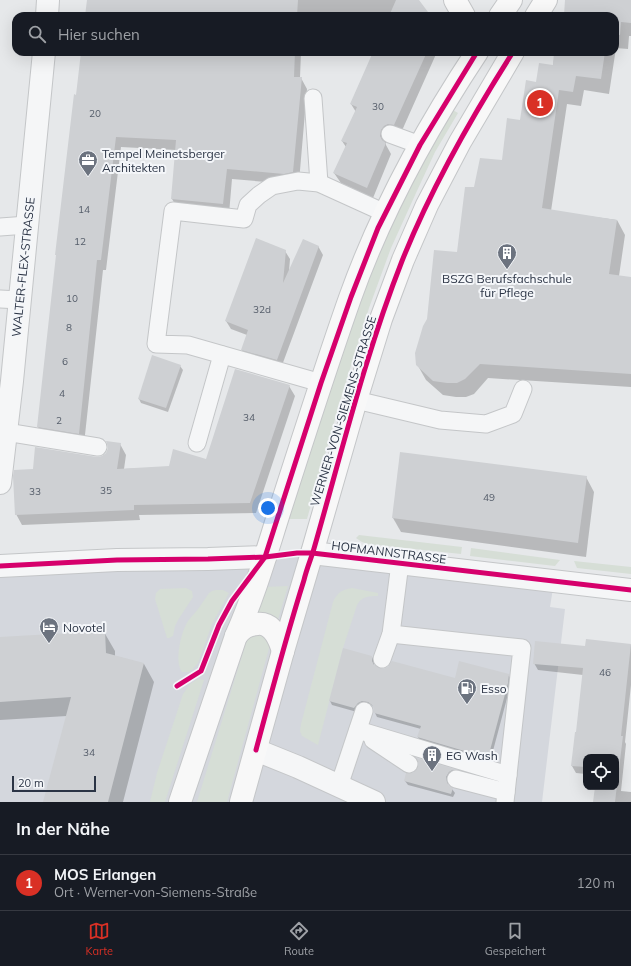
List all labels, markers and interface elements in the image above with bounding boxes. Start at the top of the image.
search box [12,12,619,56]
icon: search [26,23,48,45]
text: Hier suchen [58,25,140,44]
pin: 1 [527,88,553,118]
house number: 30 [372,100,384,113]
house number: 20 [89,107,101,120]
place label: Tempel Meinetsberger Architekten [102,146,225,175]
office icon: Tempel Meinetsberger Architekten [77,149,99,177]
street label: WALTER-FLEX-STRASSE [8,197,38,337]
house number: 14 [78,203,90,216]
house number: 12 [74,235,86,248]
building icon: BSZG Berufsfachschule für Pflege [496,242,518,270]
place label: BSZG Berufsfachschule für Pflege [442,271,572,300]
house number: 10 [66,292,78,305]
house number: 32d [253,303,271,316]
street label: WERNER-VON-SIEMENS-STRASSE [307,314,379,508]
house number: 8 [66,321,72,334]
house number: 6 [62,355,68,368]
house number: 4 [59,387,65,400]
house number: 34 [243,411,255,424]
house number: 2 [56,414,62,427]
house number: 35 [100,484,112,497]
house number: 33 [29,485,41,498]
house number: 49 [483,491,495,504]
your location [258,498,278,518]
street label: HOFMANNSTRASSE [331,538,447,566]
hotel icon: Novotel [38,616,60,644]
place label: Novotel [63,620,105,635]
house number: 46 [599,666,611,679]
fuel station icon: Esso [456,677,478,705]
place label: Esso [481,681,507,696]
building icon: EG Wash [421,744,443,772]
house number: 34 [83,746,95,759]
place label: EG Wash [446,748,498,763]
map controls [583,754,619,790]
button: locate [583,754,619,790]
scale bar [12,774,96,793]
text: 20 m [18,776,44,790]
text: In der Nähe [16,818,110,839]
text: MOS Erlangen [54,865,156,884]
text: 1 [25,875,33,891]
text: 120 m [577,875,615,891]
text: Ort · Werner-von-Siemens-Straße [54,884,257,900]
tab: Karte [85,920,113,958]
tab: Route [284,920,314,958]
tab: Gespeichert [485,920,546,958]

